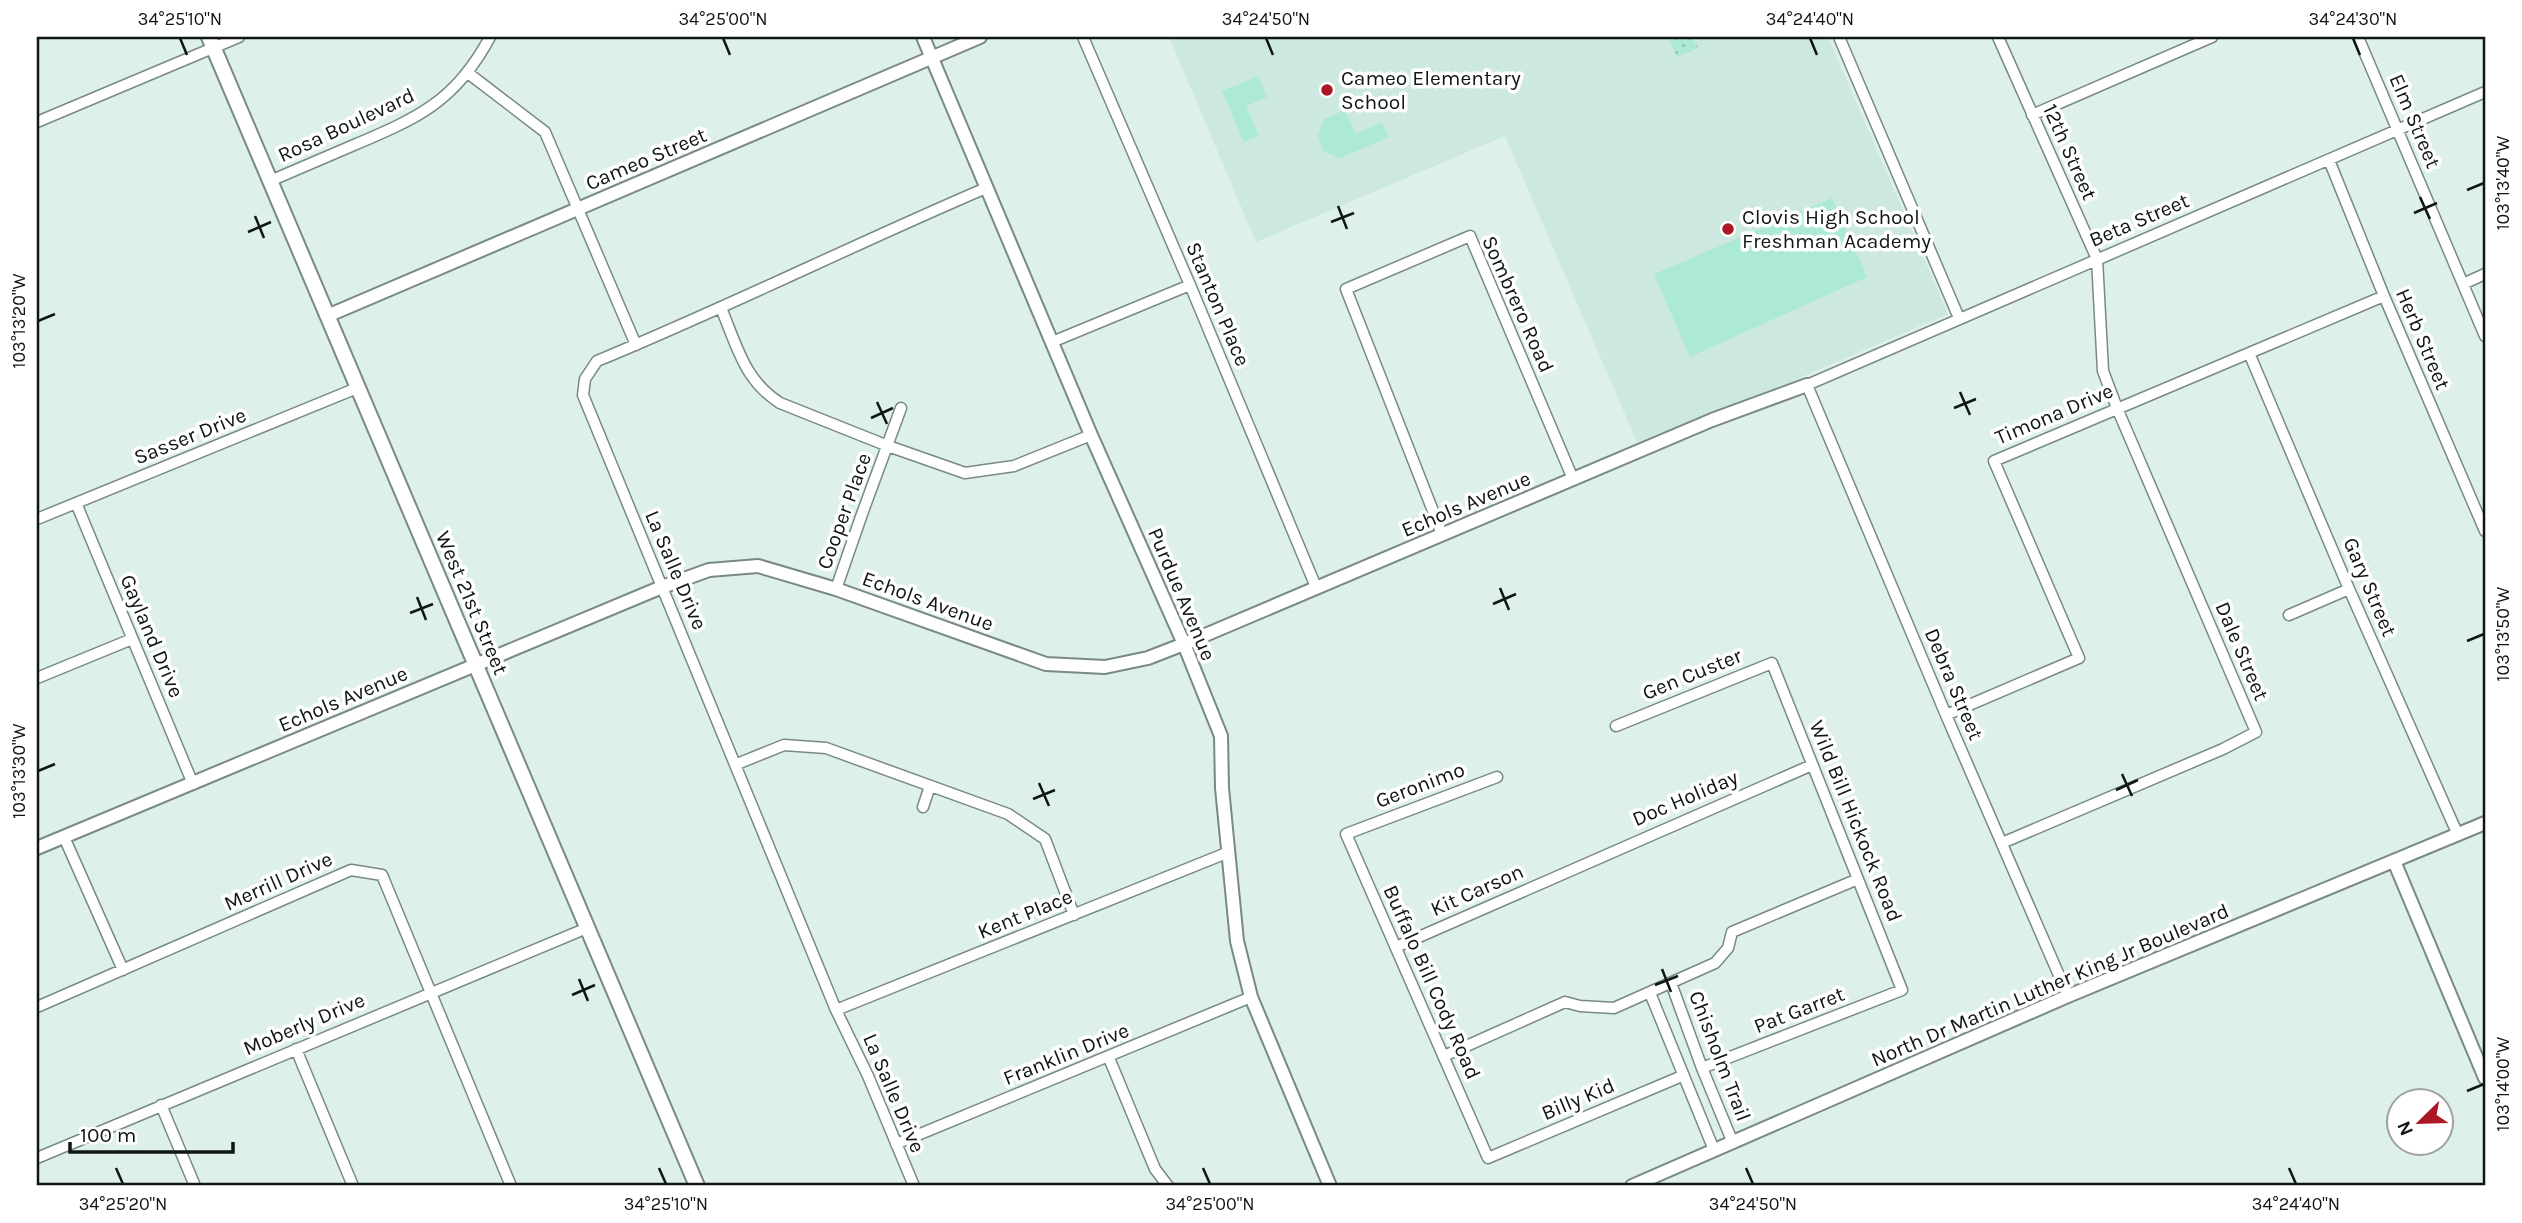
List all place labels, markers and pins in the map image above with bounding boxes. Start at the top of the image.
place label: Cameo Elementary School [1341,66,1521,114]
marker: Cameo Elementary School [1319,82,1335,98]
place label: Clovis High School Freshman Academy [1742,205,1931,253]
marker: Clovis High School Freshman Academy [1720,221,1736,237]

